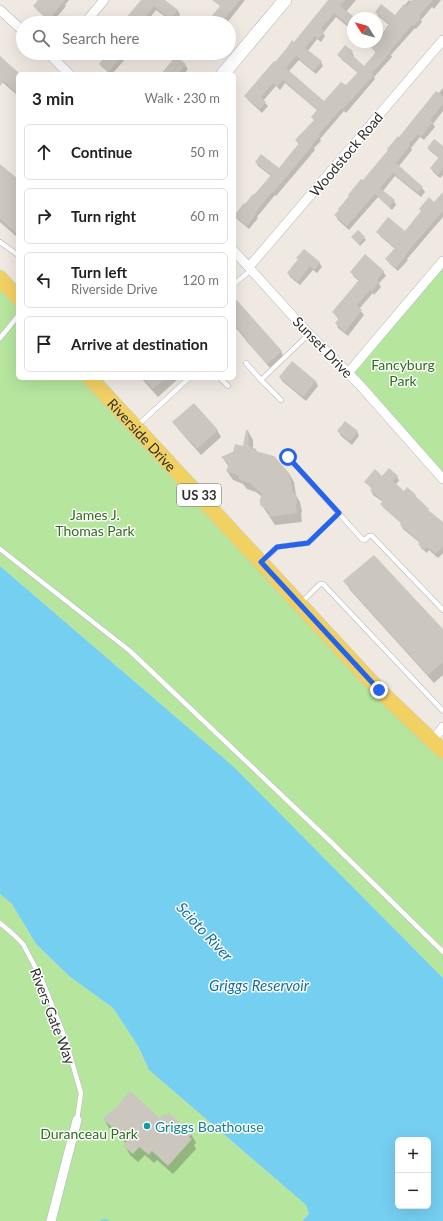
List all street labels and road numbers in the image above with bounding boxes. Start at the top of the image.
street label: Woodstock Road [306,108,386,200]
street label: Sunset Drive [290,313,356,381]
street label: Riverside Drive [104,395,180,474]
road number: US 33 [177,484,221,506]
street label: Rivers Gate Way [27,965,79,1067]

